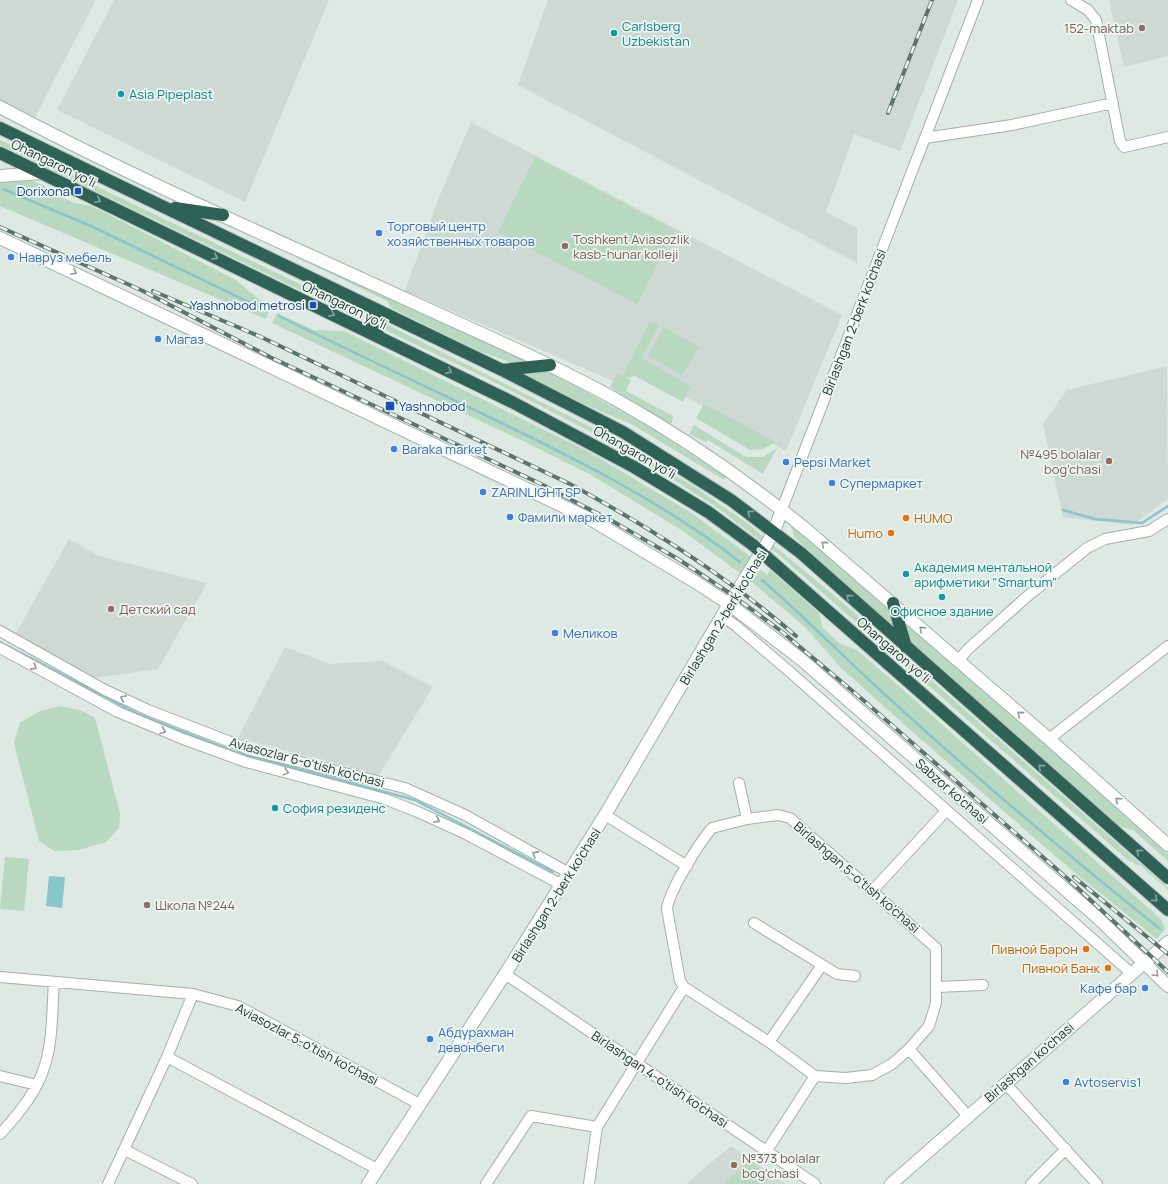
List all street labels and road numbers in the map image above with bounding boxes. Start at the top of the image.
street label: Ohangaron yoʻli [8,135,100,191]
street label: Birlashgan 2-berk ko'chasi [818,246,890,398]
street label: Ohangaron yoʻli [299,277,391,333]
street label: Ohangaron yoʻli [590,421,680,483]
street label: Birlashgan 2-berk ko'chasi [675,546,771,688]
street label: Ohangaron yoʻli [853,613,935,687]
street label: Aviasozlar 6-o'tish ko'chasi [228,733,386,791]
street label: Sabzor ko'chasi [912,754,992,828]
street label: Birlashgan 5-o'tish ko'chasi [790,817,924,937]
street label: Birlashgan 2-berk ko'chasi [507,824,605,966]
street label: Aviasozlar 5-o'tish ko'chasi [232,999,382,1089]
street label: Birlashgan ko'chasi [980,1018,1078,1106]
street label: Birlashgan 4-o'tish ko'chasi [588,1026,732,1132]

